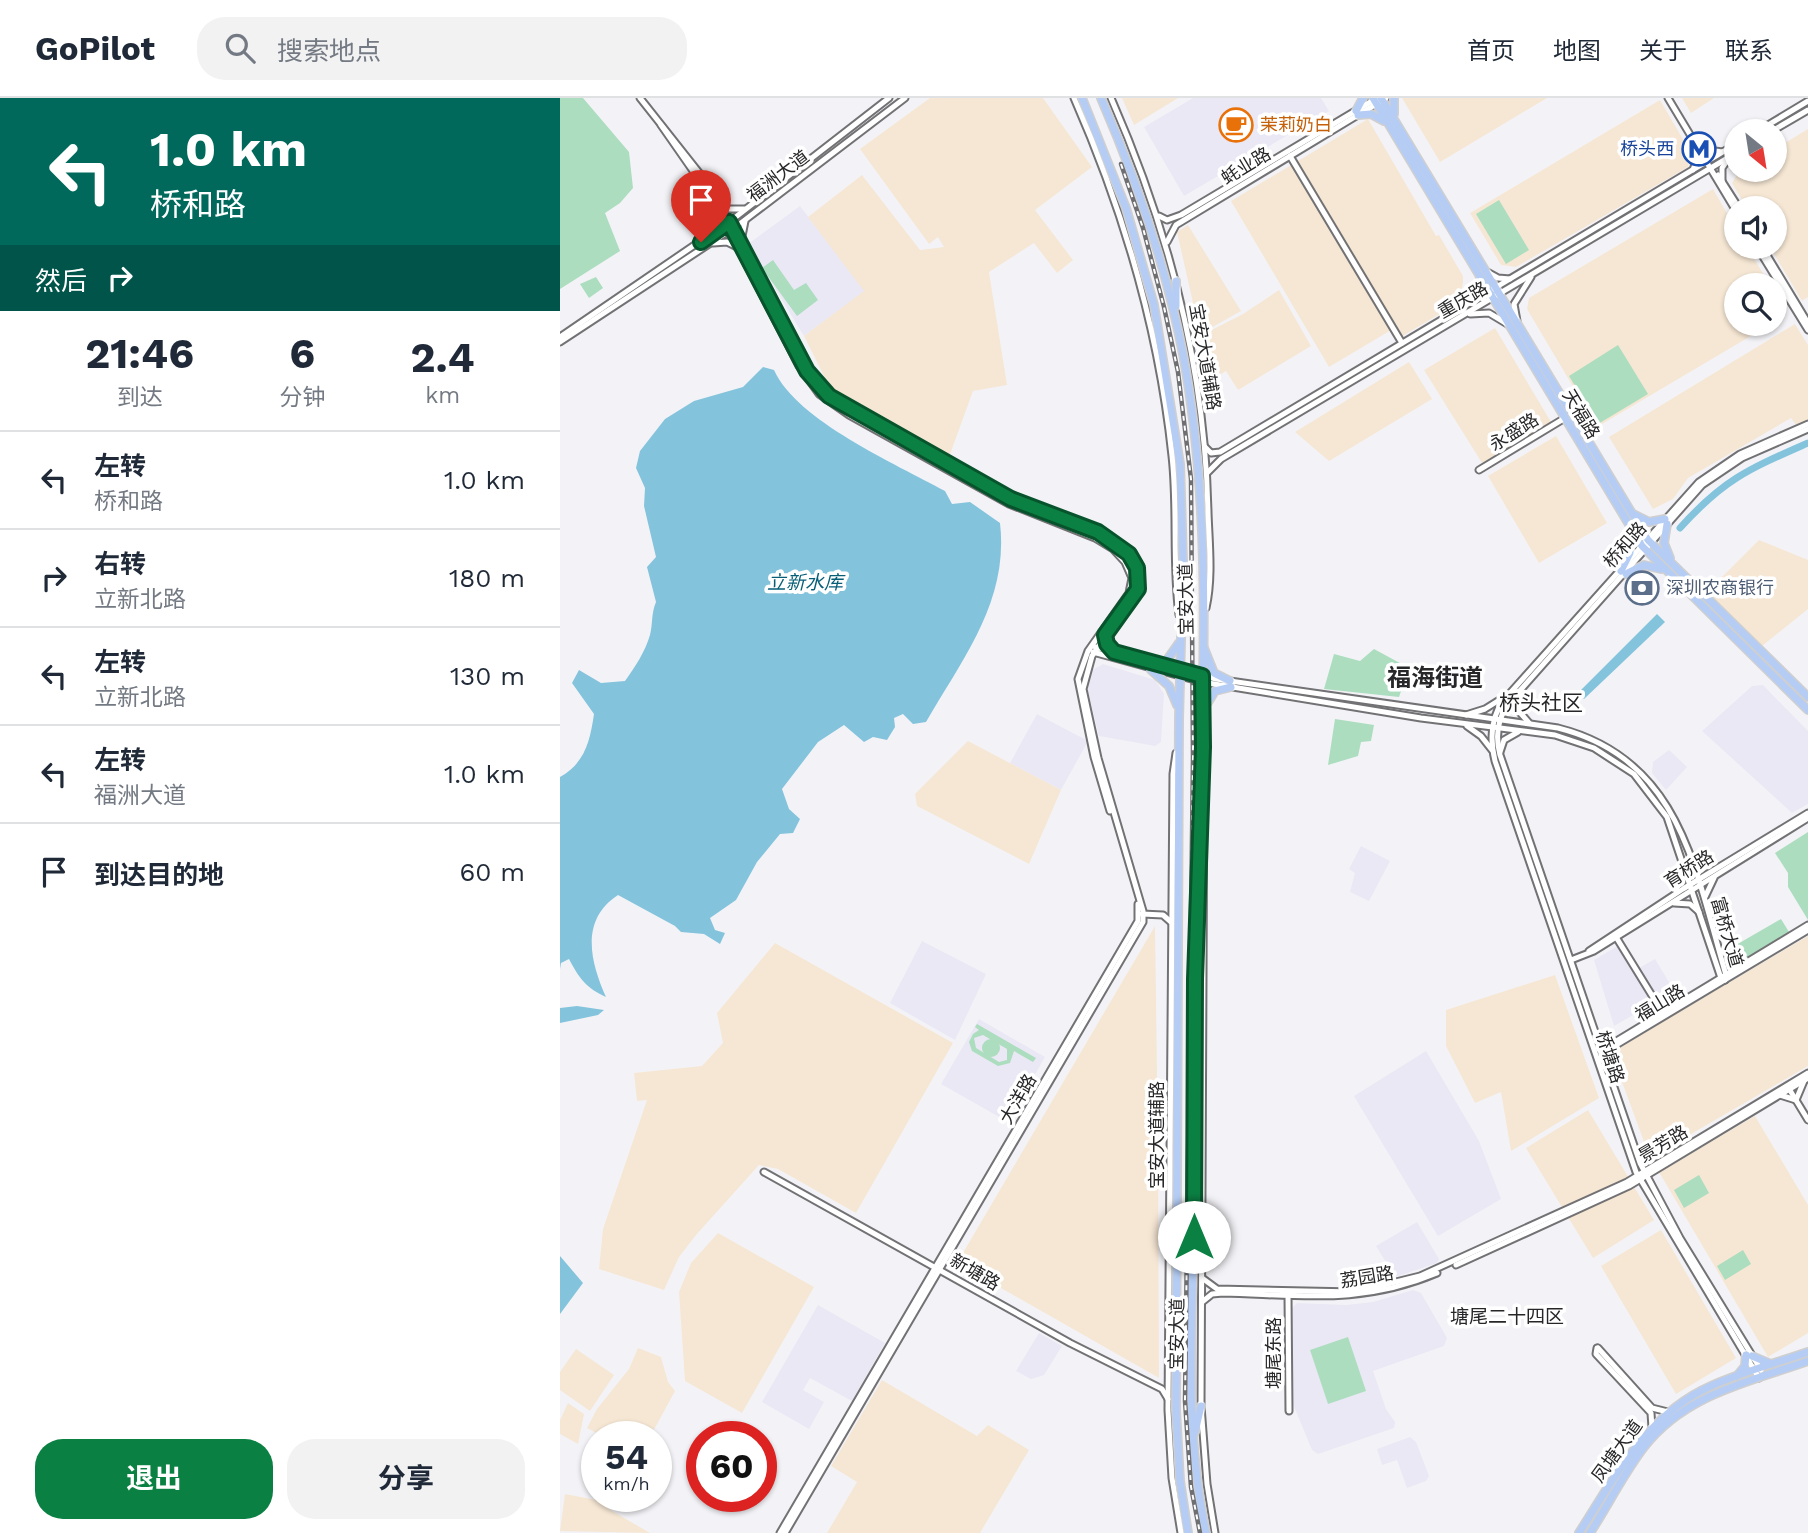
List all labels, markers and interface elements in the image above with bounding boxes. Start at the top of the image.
search box [197,17,687,80]
text: GoPilot [35,29,155,68]
icon: search [221,29,259,67]
text: 搜索地点 [277,36,381,66]
text: 首页 [1467,37,1515,65]
text: 地图 [1553,37,1601,65]
text: 关于 [1639,37,1687,65]
text: 联系 [1725,37,1773,65]
cafe icon: 茉莉奶白 [1217,106,1255,144]
place label: 茉莉奶白 [1260,114,1332,135]
north arrow [1724,119,1787,182]
map controls [1724,119,1787,336]
text: 1.0 km [150,120,307,178]
icon: left [35,126,126,217]
metro station icon: 桥头西 [1680,130,1718,168]
place label: 桥头西 [1620,138,1674,159]
street label: 蚝业路 [1217,143,1274,188]
street label: 福洲大道 [743,146,813,206]
pin [671,170,731,242]
icon: arrive [682,181,720,219]
text: 桥和路 [150,186,246,224]
button: sound [1724,196,1787,259]
icon: right [101,259,139,297]
text: 然后 [35,266,87,296]
button: search [1724,273,1787,336]
street label: 重庆路 [1434,277,1491,322]
street label: 宝安大道辅路 [1186,302,1225,412]
text: 21:46 [85,329,194,378]
text: 6 [289,329,315,378]
text: 2.4 [411,333,475,382]
text: km [425,382,460,409]
text: 到达 [117,384,163,411]
text: 分钟 [279,384,325,411]
street label: 天福路 [1559,385,1604,442]
street label: 永盛路 [1485,408,1542,455]
text: 左转 [94,451,146,481]
icon: left [35,461,73,499]
text: 1.0 km [444,465,525,495]
text: 桥和路 [94,488,163,515]
street label: 桥和路 [1599,517,1650,572]
text: 右转 [94,549,146,579]
icon: right [35,559,73,597]
text: 180 m [449,563,525,593]
street label: 宝安大道 [1174,563,1197,635]
bank icon: 深圳农商银行 [1623,569,1661,607]
water label: 立新水库 [767,571,846,594]
place label: 深圳农商银行 [1666,577,1774,598]
text: 立新北路 [94,586,186,613]
text: 左转 [94,647,146,677]
icon: left [35,657,73,695]
text: 130 m [450,661,525,691]
district label: 福海街道 [1387,664,1483,692]
text: 立新北路 [94,684,186,711]
district label: 桥头社区 [1499,690,1583,715]
text: 左转 [94,745,146,775]
icon: left [35,755,73,793]
text: 1.0 km [444,759,525,789]
text: 福洲大道 [94,782,186,809]
street label: 育桥路 [1660,845,1717,892]
icon: arrive [35,853,73,891]
text: 60 m [459,857,525,887]
text: 到达目的地 [94,860,224,890]
street label: 富桥大道 [1707,894,1747,969]
street label: 福山路 [1631,980,1688,1025]
street label: 桥塘路 [1592,1028,1629,1086]
street label: 大洋路 [995,1070,1040,1127]
street label: 宝安大道辅路 [1146,1081,1167,1189]
street label: 景芳路 [1634,1121,1691,1166]
position arrow [1157,1200,1231,1274]
street label: 新塘路 [947,1249,1004,1294]
street label: 荔园路 [1339,1262,1395,1291]
street label: 宝安大道 [1165,1298,1188,1370]
district label: 塘尾二十四区 [1450,1305,1564,1328]
street label: 塘尾东路 [1263,1317,1284,1389]
street label: 凤塘大道 [1587,1415,1646,1486]
speed limit sign: 60 [686,1421,777,1512]
text: 54 [605,1436,648,1478]
button: 退出 [35,1439,273,1519]
button: 分享 [287,1439,525,1519]
text: km/h [603,1473,650,1494]

